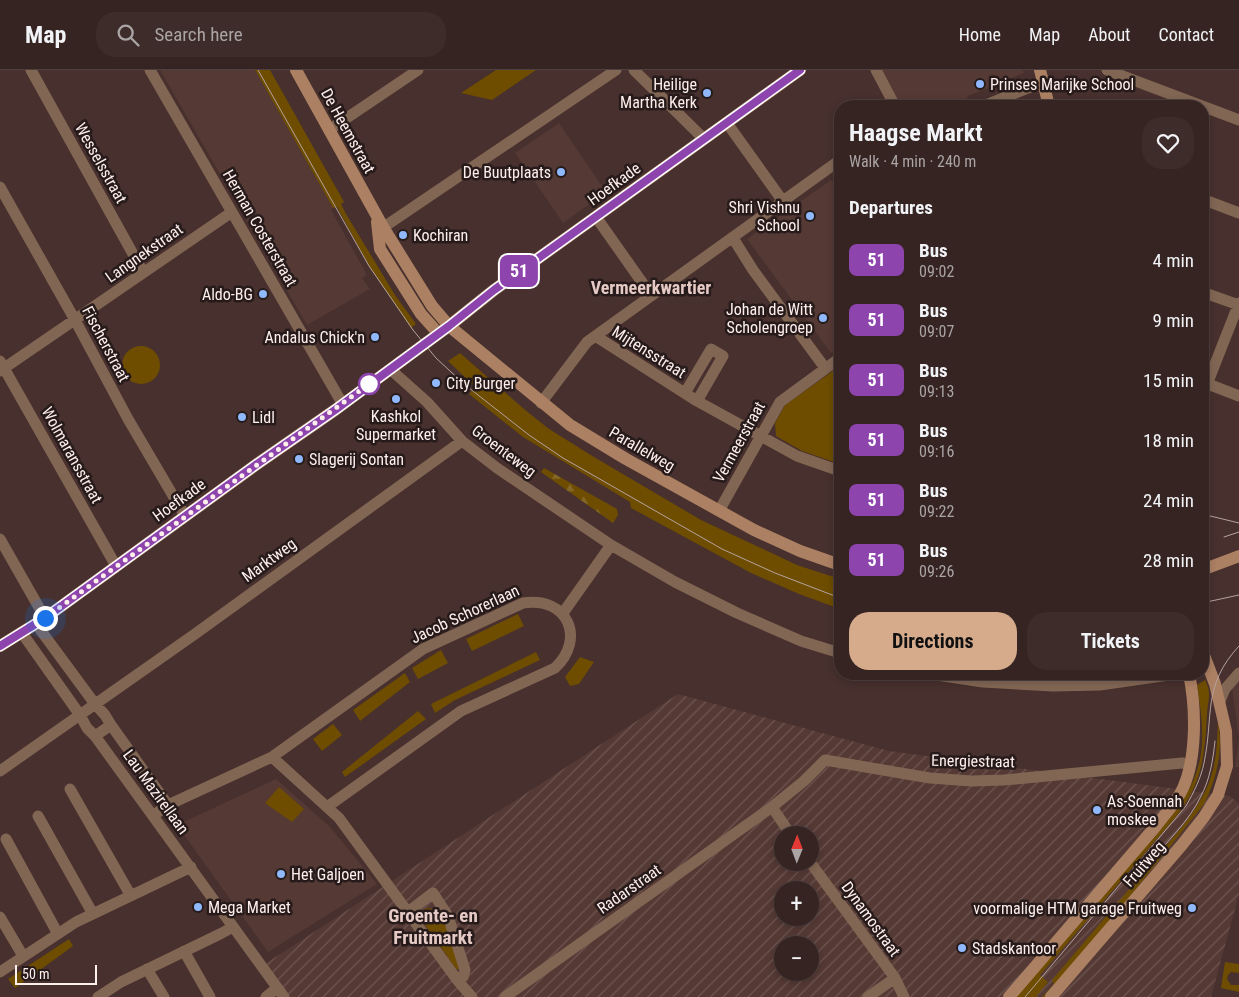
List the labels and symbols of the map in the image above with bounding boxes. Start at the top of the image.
place label: Heilige Martha Kerk [620,75,698,112]
place label: Prinses Marijke School [990,75,1134,94]
marker: Prinses Marijke School [974,78,986,90]
street label: De Heemstraat [317,85,379,177]
marker: Heilige Martha Kerk [701,87,713,99]
street label: Wesselsstraat [71,119,131,207]
street label: Hoefkade [584,158,644,210]
place label: De Buutplaats [463,163,551,182]
street label: Herman Costerstraat [219,166,301,290]
marker: De Buutplaats [555,166,567,178]
place label: Shri Vishnu School [729,198,800,235]
marker: Shri Vishnu School [804,210,816,222]
street label: Langnekstraat [102,219,187,287]
place label: Kochiran [413,226,468,245]
marker: Kochiran [397,229,409,241]
line badge: 51 [496,255,542,287]
district label: Vermeerkwartier [591,277,711,298]
place label: Aldo-BG [202,285,253,304]
marker: Aldo-BG [257,288,269,300]
place label: Johan de Witt Scholengroep [726,300,813,337]
street label: Fischerstraat [78,303,134,385]
marker: Johan de Witt Scholengroep [817,312,829,324]
street label: Mijtensstraat [609,322,690,382]
place label: Andalus Chick'n [265,328,365,347]
marker: Andalus Chick'n [369,331,381,343]
unlabelled marker [358,373,380,395]
place label: City Burger [446,374,515,393]
marker: City Burger [430,377,442,389]
marker: Kashkol Supermarket [390,393,402,405]
street label: Vermeerstraat [709,398,769,486]
street label: Wolmaransstraat [38,403,106,507]
place label: Kashkol Supermarket [356,407,436,444]
place label: Lidl [252,408,275,427]
marker: Lidl [236,411,248,423]
street label: Groenteweg [468,421,540,481]
street label: Parallelweg [606,423,678,475]
place label: Slagerij Sontan [309,450,404,469]
marker: Slagerij Sontan [293,453,305,465]
street label: Hoefkade [149,474,209,526]
street label: Marktweg [238,534,300,586]
street label: Jacob Schorerlaan [408,581,522,647]
your location [33,606,58,631]
street label: Lau Mazirellaan [119,746,193,838]
street label: Energiestraat [931,751,1015,771]
place label: As-Soennah moskee [1107,792,1182,829]
marker: As-Soennah moskee [1091,804,1103,816]
north arrow [774,826,819,871]
street label: Fruitweg [1119,837,1169,891]
street label: Radarstraat [594,860,665,918]
place label: Het Galjoen [291,865,364,884]
marker: Het Galjoen [275,868,287,880]
street label: Dynamostraat [837,878,905,960]
place label: Mega Market [208,898,291,917]
place label: voormalige HTM garage Fruitweg [973,899,1182,918]
marker: Mega Market [192,901,204,913]
marker: voormalige HTM garage Fruitweg [1186,902,1198,914]
district label: Groente- en Fruitmarkt [388,904,478,949]
place label: Stadskantoor [972,939,1056,958]
marker: Stadskantoor [956,942,968,954]
scale bar [15,962,98,985]

